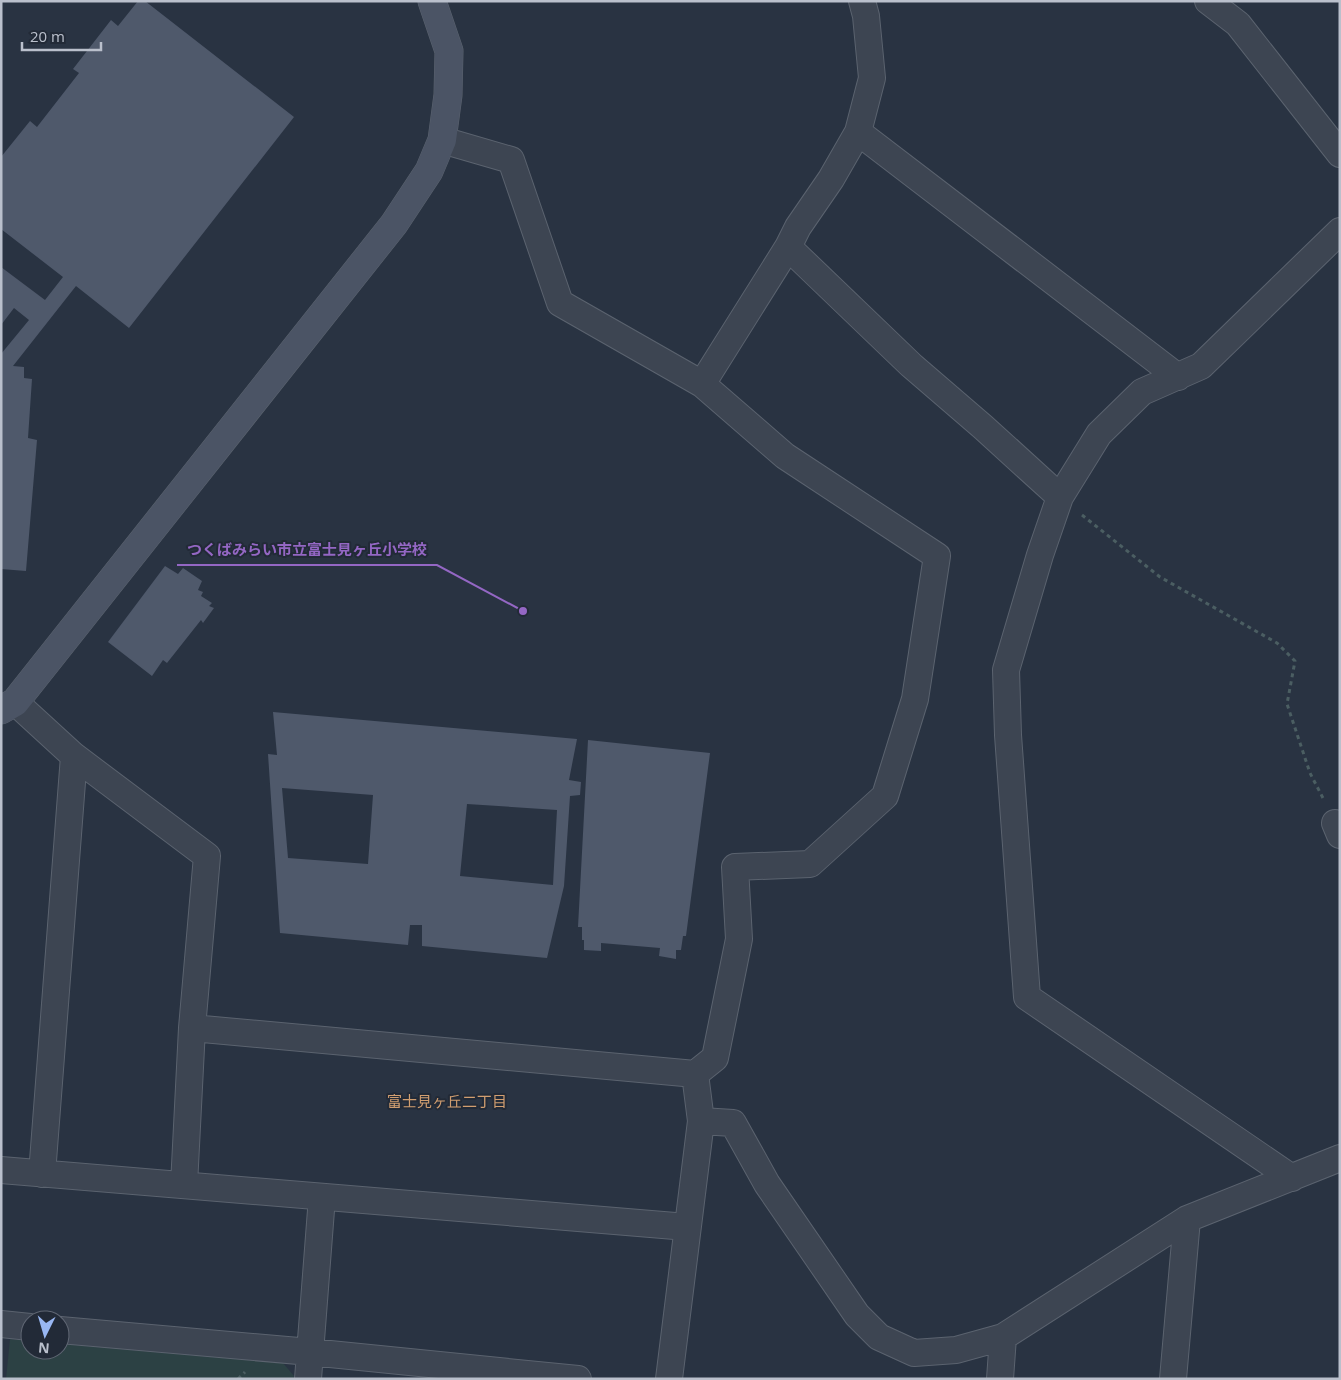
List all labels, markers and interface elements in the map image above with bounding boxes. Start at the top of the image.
scale bar [22,20,101,52]
text: 20 m [30,26,65,46]
callout: つくばみらい市立富士見ヶ丘小学校 [177,535,437,565]
text: つくばみらい市立富士見ヶ丘小学校 [187,539,427,559]
district label: 富士見ヶ丘二丁目 [387,1091,507,1111]
north arrow [20,1310,70,1360]
text: N [37,1338,50,1358]

